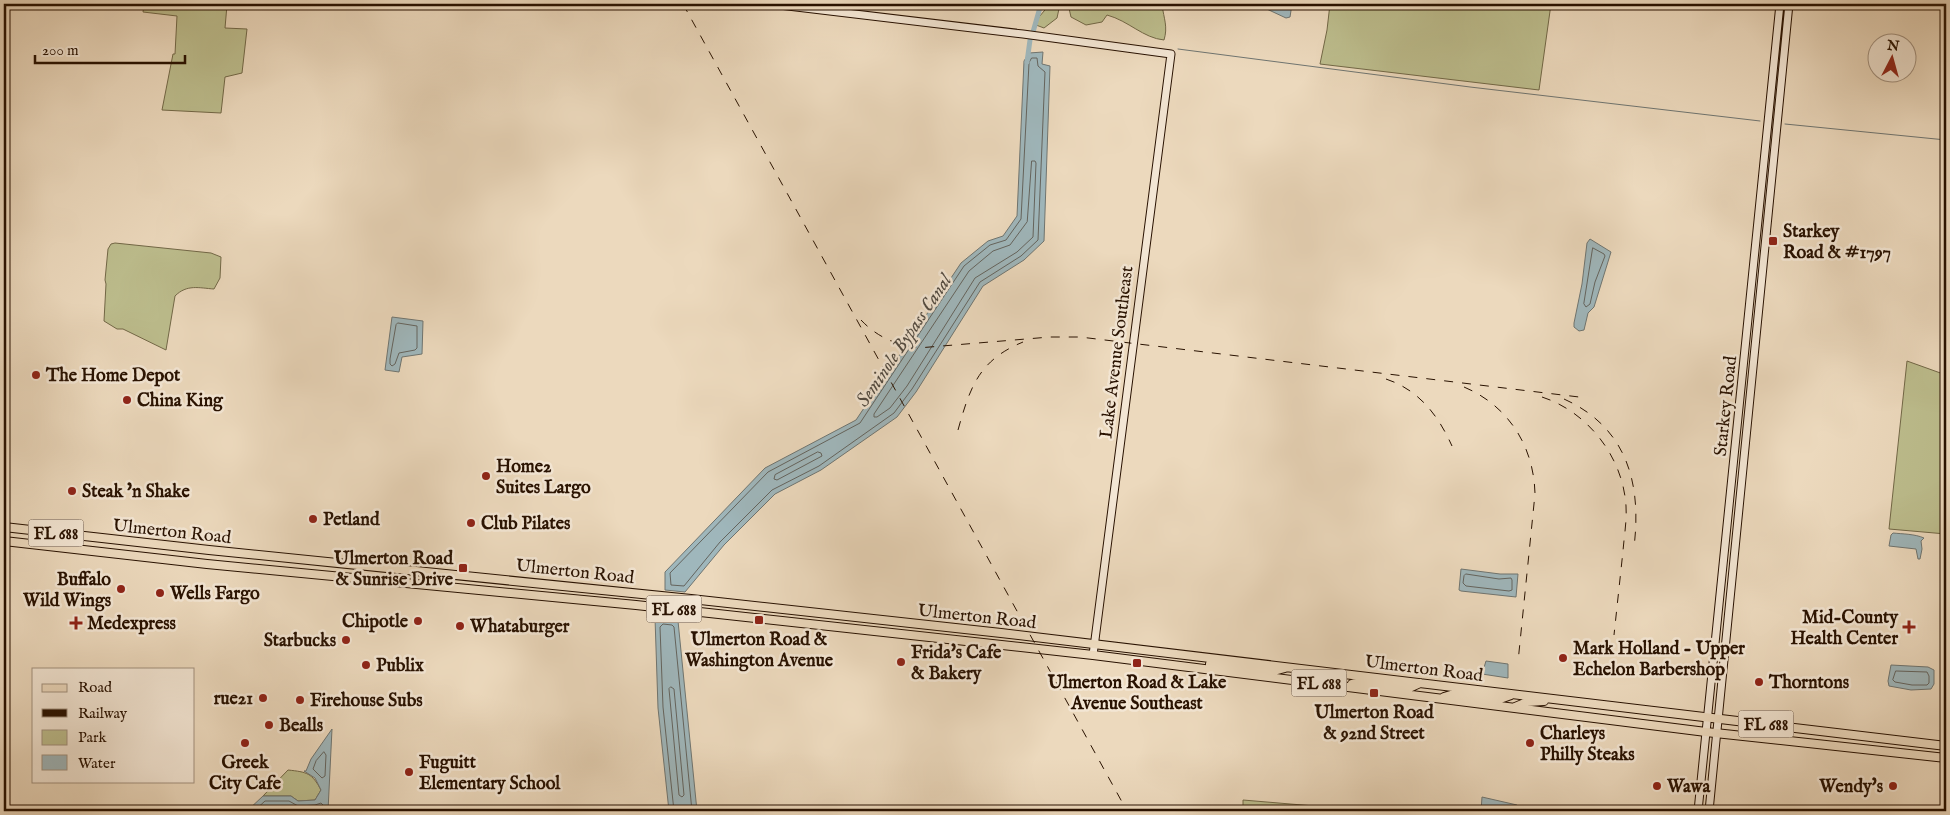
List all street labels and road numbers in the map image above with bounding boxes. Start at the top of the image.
street label: Lake Avenue Southeast [1095,265,1139,440]
street label: Starkey Road [1710,354,1743,458]
street label: Ulmerton Road [111,515,233,550]
road number: FL 688 [28,520,84,546]
street label: Ulmerton Road [514,555,636,590]
road number: FL 688 [646,596,702,622]
street label: Ulmerton Road [916,600,1038,635]
street label: Ulmerton Road [1363,651,1485,688]
road number: FL 688 [1292,670,1346,696]
road number: FL 688 [1738,711,1794,738]

